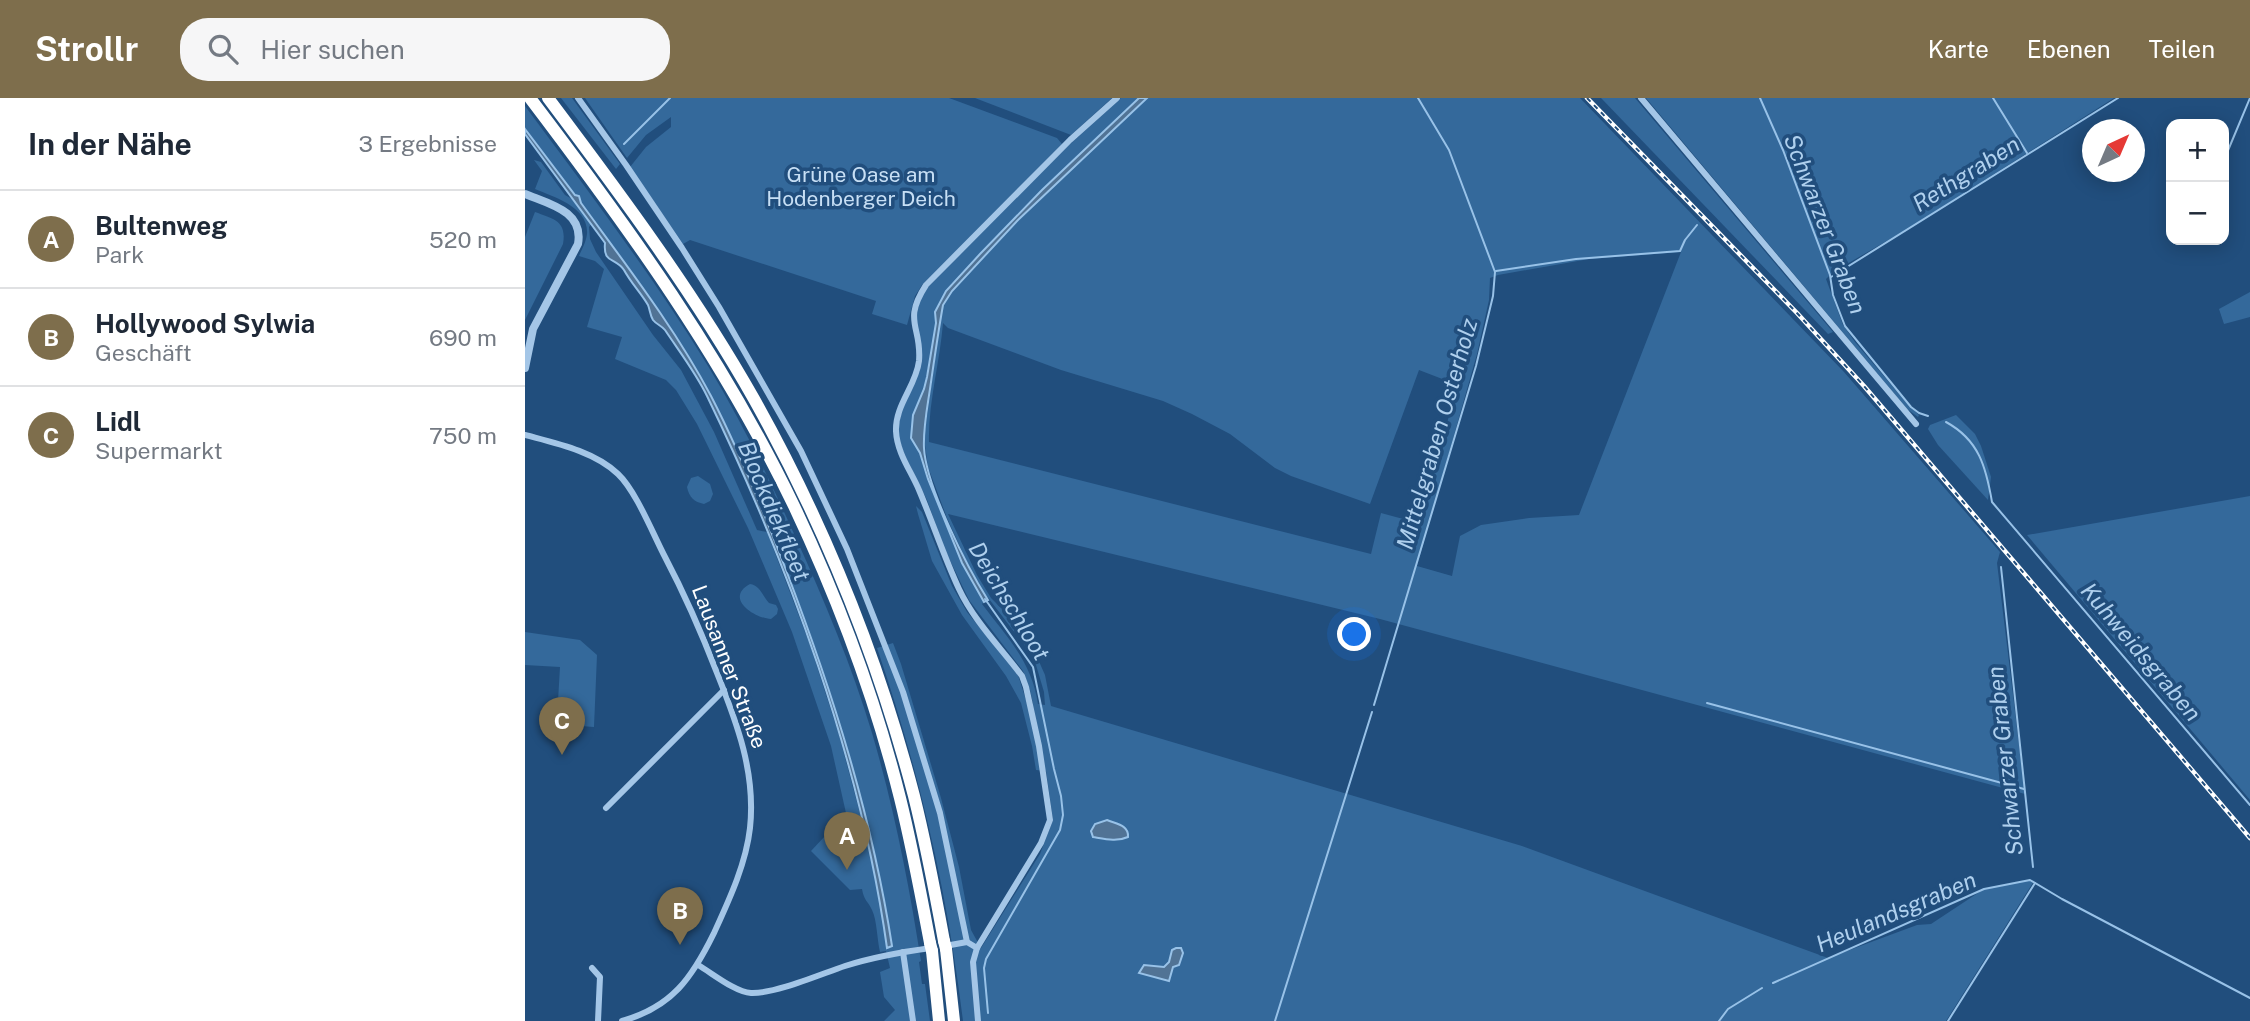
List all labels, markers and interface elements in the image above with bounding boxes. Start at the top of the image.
search box [180,18,670,81]
text: Strollr [35,30,138,68]
icon: search [204,30,242,68]
text: Hier suchen [260,34,405,65]
text: Karte [1928,35,1989,63]
text: Ebenen [2027,35,2111,63]
text: Teilen [2149,35,2215,63]
north arrow [2082,119,2145,182]
map controls [2166,119,2229,245]
button: + [2166,119,2229,182]
text: In der Nähe [28,126,192,162]
text: 3 Ergebnisse [358,130,497,157]
water label: Schwarzer Graben [1779,130,1872,317]
water label: Rethgraben [1907,130,2024,217]
park label: Grüne Oase am Hodenberger Deich [766,162,956,211]
button: − [2166,182,2229,245]
text: Bultenweg [95,210,228,241]
text: A [43,226,59,253]
text: 520 m [429,226,497,253]
text: Park [95,241,144,268]
text: Hollywood Sylwia [95,308,315,339]
water label: Mittelgraben Osterholz [1391,315,1482,552]
text: B [43,324,59,351]
text: 690 m [429,324,497,351]
text: Geschäft [95,339,192,366]
text: Lidl [95,406,141,437]
text: C [43,422,59,449]
text: 750 m [429,422,497,449]
text: Supermarkt [95,437,223,464]
water label: Blockdiekfleet [733,437,816,585]
water label: Deichschloot [963,536,1056,665]
water label: Kuhweidsgraben [2076,577,2207,726]
street label: Lausanner Straße [687,582,772,752]
your location [1337,617,1371,651]
water label: Schwarzer Graben [1981,665,2028,857]
pin: C [539,697,585,755]
pin: A [824,812,870,870]
water label: Heulandsgraben [1812,866,1980,957]
pin: B [657,887,703,945]

